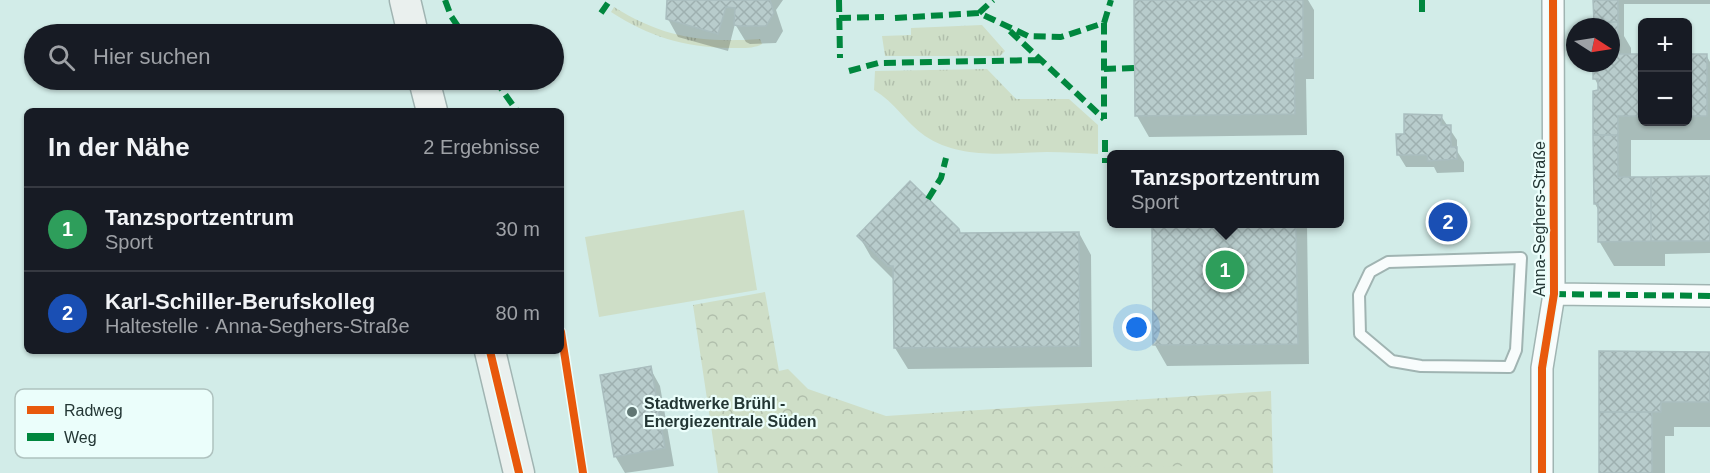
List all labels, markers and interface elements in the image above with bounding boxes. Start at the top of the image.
north arrow [1566,18,1620,72]
map controls [1638,18,1692,126]
button: + [1638,18,1692,72]
search box [24,24,564,90]
icon: search [45,41,78,74]
text: Hier suchen [93,44,210,69]
button: − [1638,72,1692,126]
text: In der Nähe [48,132,190,162]
text: 2 Ergebnisse [423,136,540,158]
street label: Anna-Seghers-Straße [1531,141,1548,297]
popup [1107,150,1344,228]
text: Tanzsportzentrum [1131,165,1320,190]
text: Sport [1131,191,1179,213]
pin: 2 [1428,200,1468,244]
text: Tanzsportzentrum [105,205,294,230]
text: 1 [62,218,73,240]
text: 30 m [496,218,540,240]
text: Sport [105,231,153,253]
pin: 1 [1206,248,1244,292]
text: Karl-Schiller-Berufskolleg [105,289,375,314]
text: 2 [62,302,73,324]
text: 80 m [496,302,540,324]
your location [1122,313,1151,342]
text: Haltestelle · Anna-Seghers-Straße [105,315,410,337]
legend [15,389,213,458]
place label: Stadtwerke Brühl - Energiezentrale Süden [644,395,817,430]
text: Radweg [64,402,123,419]
marker: Stadtwerke Brühl - Energiezentrale Süden [625,405,639,419]
text: Weg [64,429,97,446]

